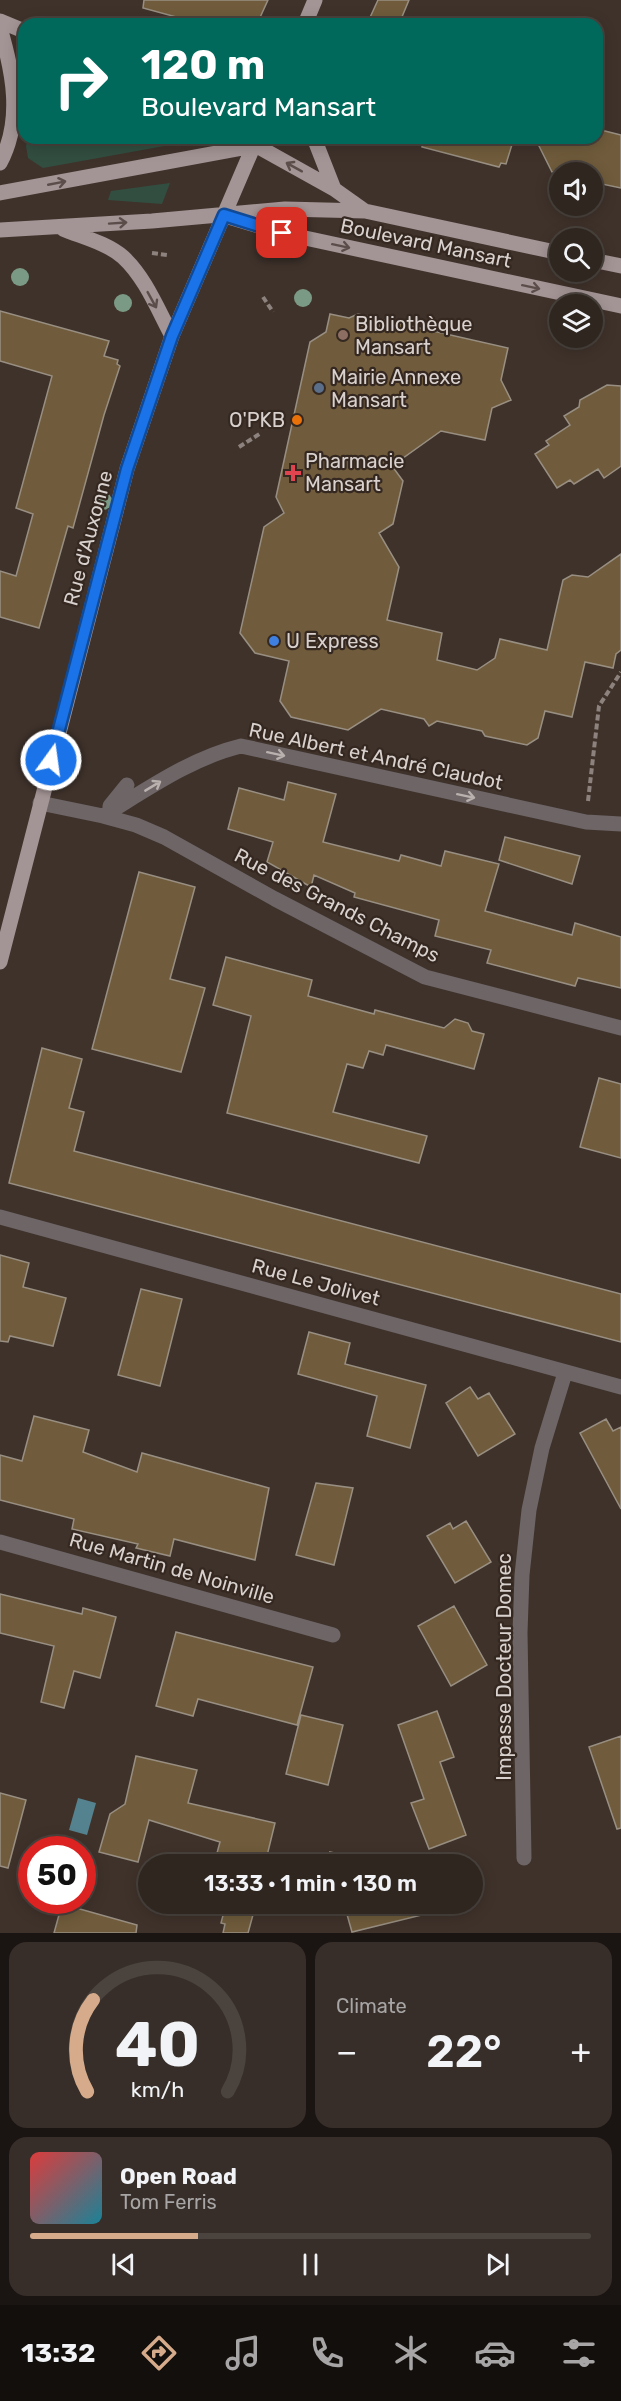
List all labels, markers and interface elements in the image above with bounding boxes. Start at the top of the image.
text: 120 m [141,40,265,90]
icon: right [42,42,120,120]
text: Boulevard Mansart [141,91,376,123]
one-way arrow [286,161,303,173]
map controls [549,162,603,348]
button: sound [549,162,603,216]
one-way arrow [47,177,67,188]
pin [256,207,307,258]
street label: Boulevard Mansart [338,213,514,273]
icon: arrive [265,216,298,249]
one-way arrow [108,217,128,228]
button: search [549,228,603,282]
one-way arrow [331,241,350,252]
one-way arrow [521,282,541,293]
one-way arrow [146,291,158,308]
button: layers [549,294,603,348]
place label: Bibliothèque Mansart [355,312,473,359]
marker: Bibliothèque Mansart [336,328,350,342]
place label: Mairie Annexe Mansart [331,365,461,412]
marker: Mairie Annexe Mansart [312,381,326,395]
place label: O'PKB [229,408,285,432]
marker: O'PKB [290,413,304,427]
place label: Pharmacie Mansart [305,449,405,496]
marker: Pharmacie Mansart [286,466,300,480]
street label: Rue d'Auxonne [58,468,118,608]
place label: U Express [286,629,379,653]
marker: U Express [267,634,281,648]
street label: Rue Albert et André Claudot [247,717,505,795]
position arrow [19,728,83,792]
one-way arrow [266,748,285,760]
one-way arrow [144,779,161,791]
one-way arrow [456,790,475,802]
street label: Rue des Grands Champs [230,843,444,967]
street label: Rue Le Jolivet [249,1253,383,1311]
street label: Rue Martin de Noinville [67,1527,277,1609]
street label: Impasse Docteur Domec [492,1553,516,1781]
speed limit sign: 50 [18,1836,96,1914]
text: 13:33 · 1 min · 130 m [204,1870,417,1897]
text: Climate [336,1994,407,2018]
text: 40 [115,2008,200,2082]
text: 22° [426,2025,502,2078]
text: − [336,2032,357,2071]
text: + [570,2032,591,2071]
text: km/h [131,2077,184,2102]
text: Open Road [120,2163,237,2190]
text: Tom Ferris [120,2190,217,2214]
icon: previous [107,2248,140,2281]
icon: pause [294,2248,327,2281]
icon: next [481,2248,514,2281]
icon: directions [138,2332,180,2374]
icon: music [222,2332,264,2374]
icon: phone [306,2332,348,2374]
icon: climate [390,2332,432,2374]
icon: car [474,2332,516,2374]
icon: filters [558,2332,600,2374]
text: 13:32 [21,2337,95,2369]

